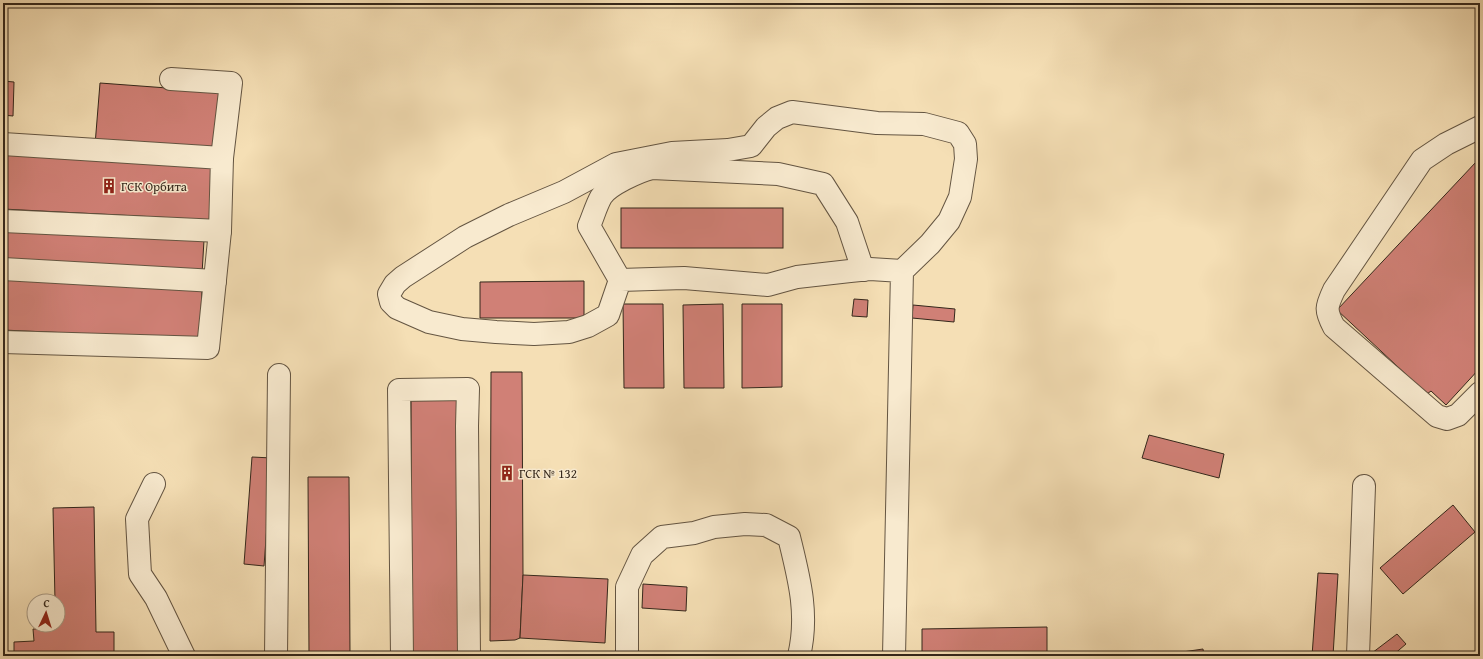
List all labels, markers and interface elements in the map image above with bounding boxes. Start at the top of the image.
building icon: ГСК Орбита [100,177,118,195]
place label: ГСК Орбита [121,177,188,196]
building icon: ГСК № 132 [498,464,516,482]
place label: ГСК № 132 [519,464,577,483]
north arrow [26,593,66,633]
text: С [43,595,50,611]

